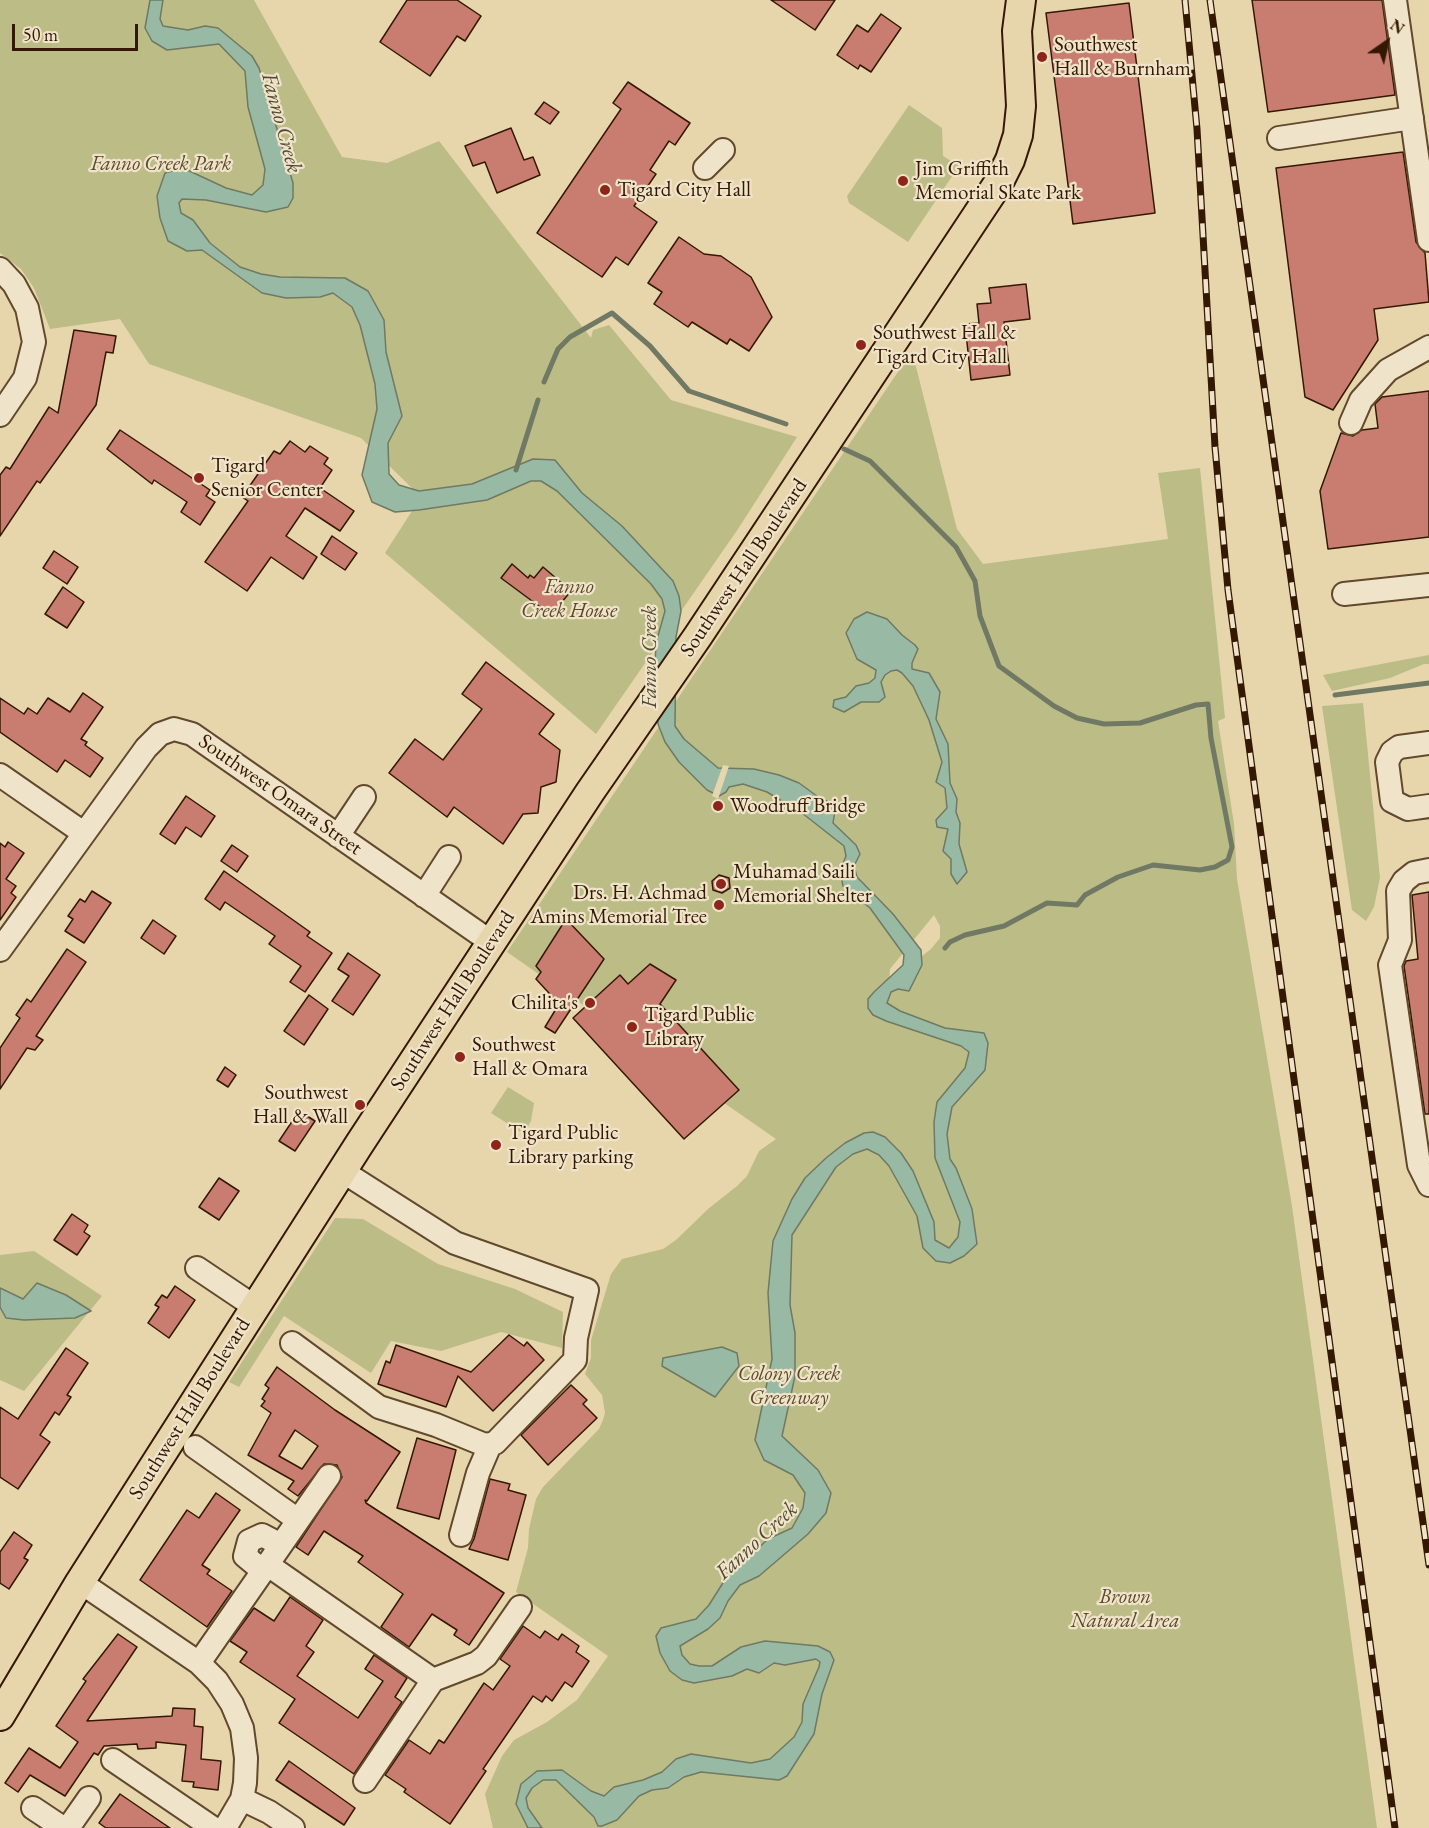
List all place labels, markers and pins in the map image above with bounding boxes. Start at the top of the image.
place label: Southwest Hall & Burnham [1054,32,1191,82]
marker: Southwest Hall & Burnham [1035,50,1049,64]
place label: Jim Griffith Memorial Skate Park [915,156,1081,206]
marker: Jim Griffith Memorial Skate Park [896,174,910,188]
place label: Tigard City Hall [617,177,751,203]
marker: Tigard City Hall [598,183,612,197]
place label: Southwest Hall & Tigard City Hall [873,320,1016,370]
marker: Southwest Hall & Tigard City Hall [854,338,868,352]
place label: Tigard Senior Center [211,453,323,503]
marker: Tigard Senior Center [192,471,206,485]
place label: Woodruff Bridge [730,793,865,819]
marker: Woodruff Bridge [711,799,725,813]
place label: Muhamad Saili Memorial Shelter [733,859,872,909]
marker: Muhamad Saili Memorial Shelter [714,877,728,891]
place label: Drs. H. Achmad Amins Memorial Tree [531,880,707,930]
marker: Drs. H. Achmad Amins Memorial Tree [712,898,726,912]
place label: Chilita's [511,990,578,1016]
marker: Chilita's [583,996,597,1010]
place label: Tigard Public Library [644,1002,754,1052]
marker: Tigard Public Library [625,1020,639,1034]
place label: Southwest Hall & Omara [472,1032,588,1082]
marker: Southwest Hall & Omara [453,1050,467,1064]
place label: Southwest Hall & Wall [253,1080,348,1130]
marker: Southwest Hall & Wall [353,1098,367,1112]
place label: Tigard Public Library parking [508,1120,633,1170]
marker: Tigard Public Library parking [489,1138,503,1152]

